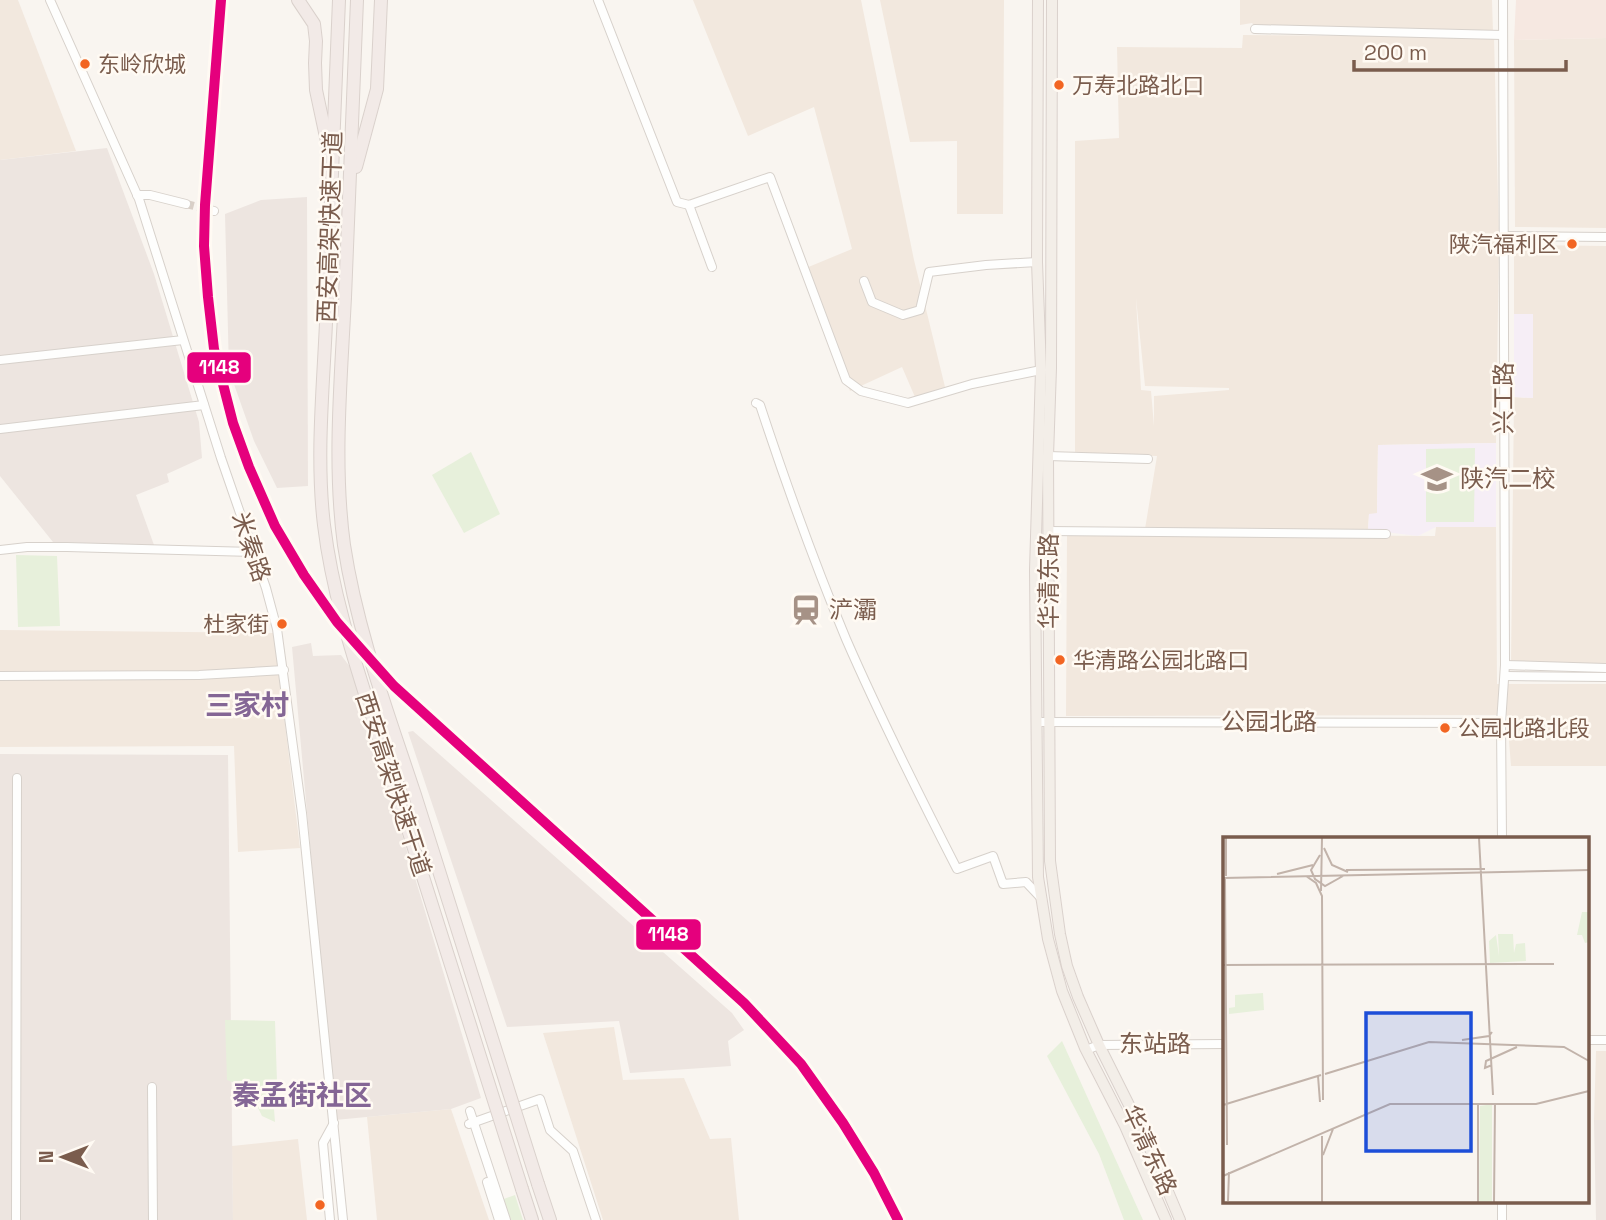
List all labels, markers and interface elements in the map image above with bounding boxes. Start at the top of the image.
scale bar [1354,28,1566,72]
text: 200 m [1364,39,1427,66]
place label: 东岭欣城 [98,50,186,78]
marker: 东岭欣城 [78,57,92,71]
place label: 万寿北路北口 [1072,71,1204,99]
marker: 万寿北路北口 [1052,78,1066,92]
street label: 西安高架快速干道 [311,131,348,323]
place label: 陕汽福利区 [1449,230,1559,258]
marker: 陕汽福利区 [1565,237,1579,251]
line badge: 1148 [186,351,252,384]
text: 1148 [199,355,239,380]
street label: 兴工路 [1488,362,1519,434]
school or university icon: 陕汽二校 [1420,462,1454,496]
place label: 陕汽二校 [1460,463,1556,494]
street label: 米秦路 [225,508,278,586]
street label: 华清东路 [1033,533,1064,629]
station icon: 浐灞 [789,593,823,627]
place label: 浐灞 [829,594,877,625]
place label: 杜家街 [203,610,269,638]
marker: 杜家街 [275,617,289,631]
place label: 华清路公园北路口 [1073,646,1249,674]
marker: 华清路公园北路口 [1053,653,1067,667]
district label: 三家村 [205,687,289,723]
street label: 西安高架快速干道 [349,688,438,880]
street label: 公园北路 [1221,706,1317,737]
place label: 公园北路北段 [1458,714,1590,742]
marker: 公园北路北段 [1438,721,1452,735]
inset map [1223,837,1588,1202]
line badge: 1148 [635,918,702,951]
text: 1148 [648,922,688,947]
street label: 东站路 [1119,1028,1191,1059]
district label: 秦孟街社区 [232,1077,372,1113]
street label: 华清东路 [1115,1100,1184,1200]
north arrow [28,1122,98,1192]
text: N [34,1151,59,1163]
unlabelled marker [313,1198,327,1212]

